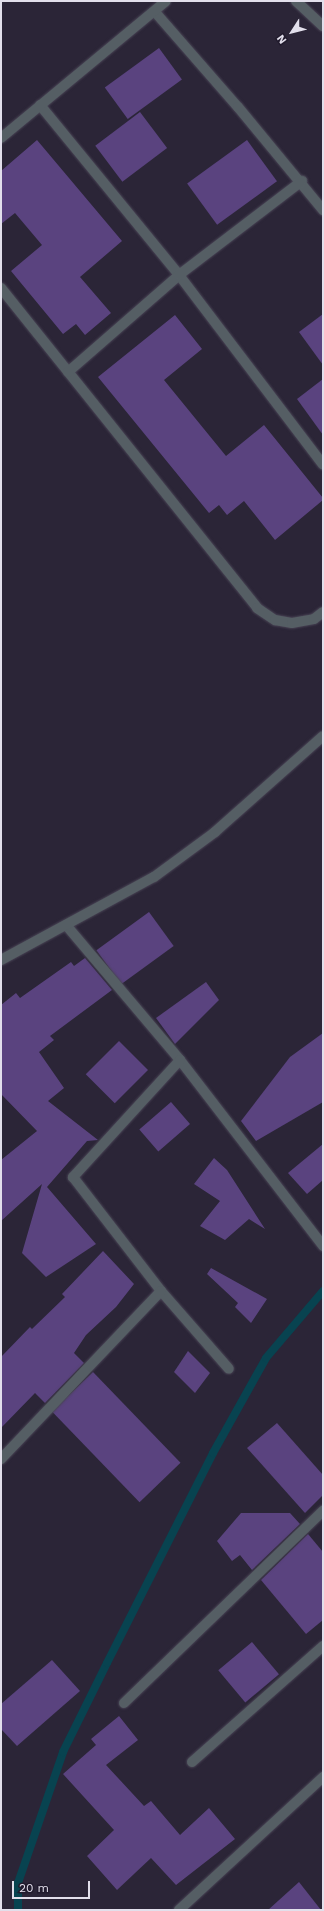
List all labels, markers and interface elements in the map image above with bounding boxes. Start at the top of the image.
north arrow [272,12,312,52]
text: N [274,32,290,46]
scale bar [14,1873,92,1899]
text: 20 m [19,1881,49,1895]

